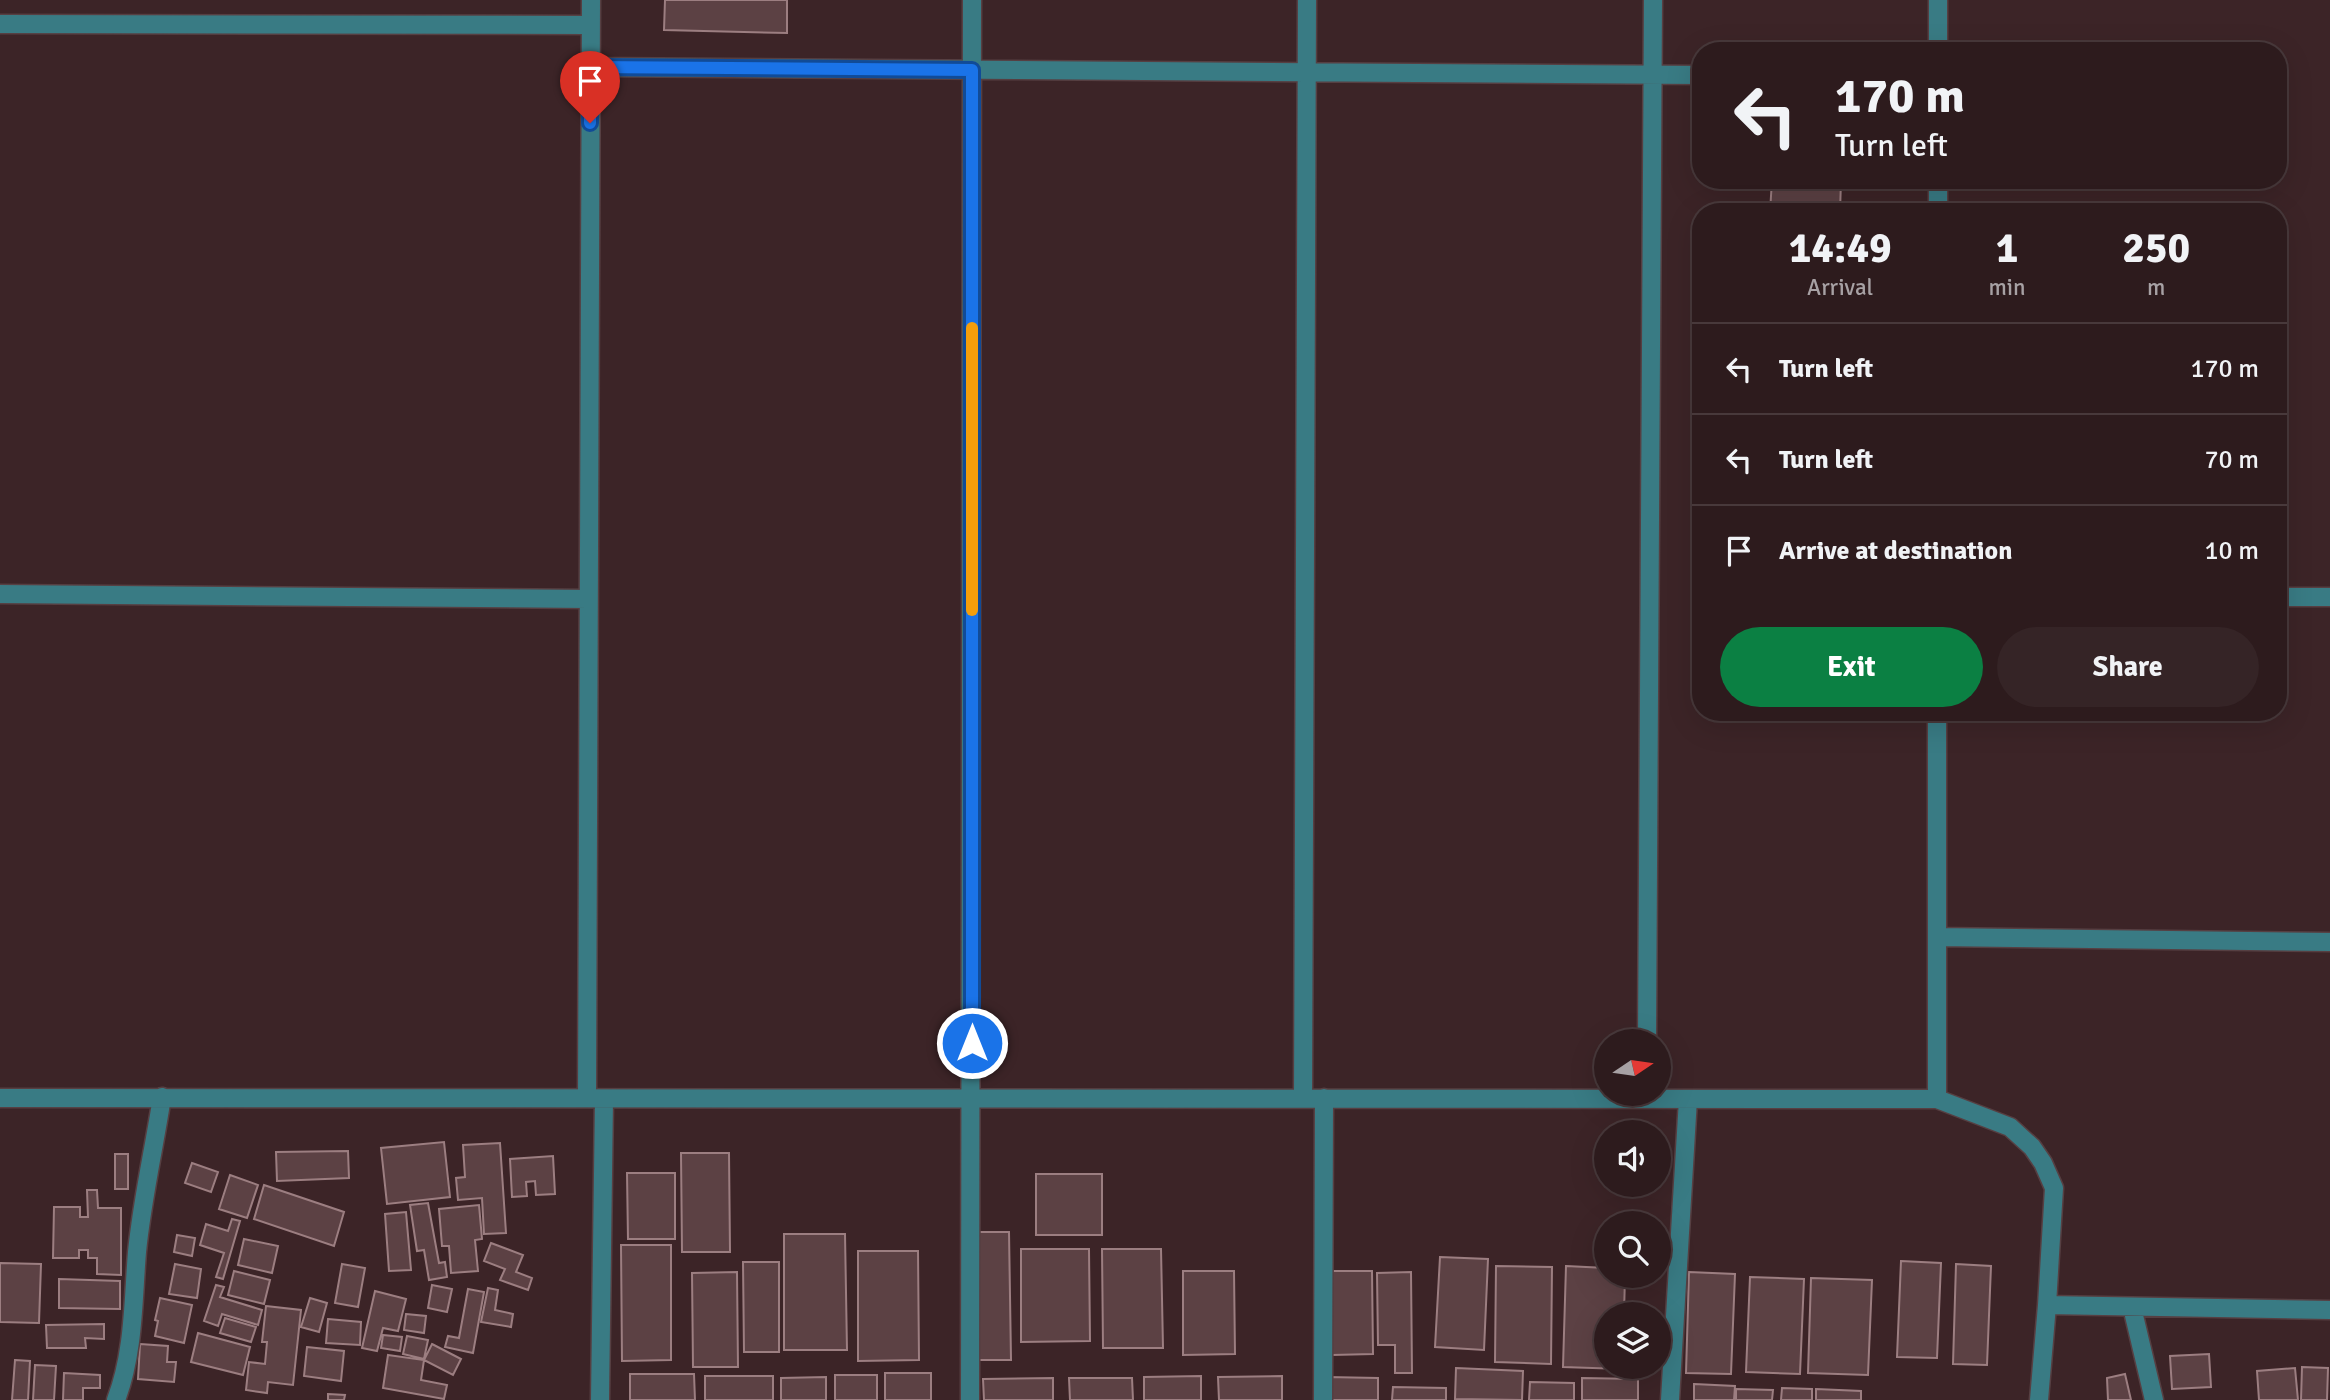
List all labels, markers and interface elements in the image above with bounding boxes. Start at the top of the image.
pin [560,51,620,123]
icon: arrive [571,62,609,100]
text: 170 m [1835,66,1965,126]
icon: left [1720,70,1811,161]
text: Turn left [1835,126,1948,165]
text: 14:49 [1789,223,1892,274]
text: 1 [1996,223,2018,274]
text: 250 [2122,223,2190,274]
text: Arrival [1807,273,1873,302]
text: min [1988,273,2026,302]
text: m [2147,273,2165,302]
icon: left [1720,350,1758,388]
text: Turn left [1779,353,1873,385]
text: 170 m [2190,353,2259,385]
icon: left [1720,441,1758,479]
text: Turn left [1779,444,1873,476]
text: 70 m [2204,444,2259,476]
icon: arrive [1720,532,1758,570]
text: Arrive at destination [1779,535,2012,567]
text: 10 m [2204,535,2259,567]
button: Exit [1720,627,1983,707]
button: Share [1997,627,2259,707]
position arrow [935,1006,1009,1080]
north arrow [1594,1029,1671,1106]
map controls [1594,1029,1671,1379]
button: sound [1594,1120,1671,1197]
button: search [1594,1211,1671,1288]
button: layers [1594,1302,1671,1379]

